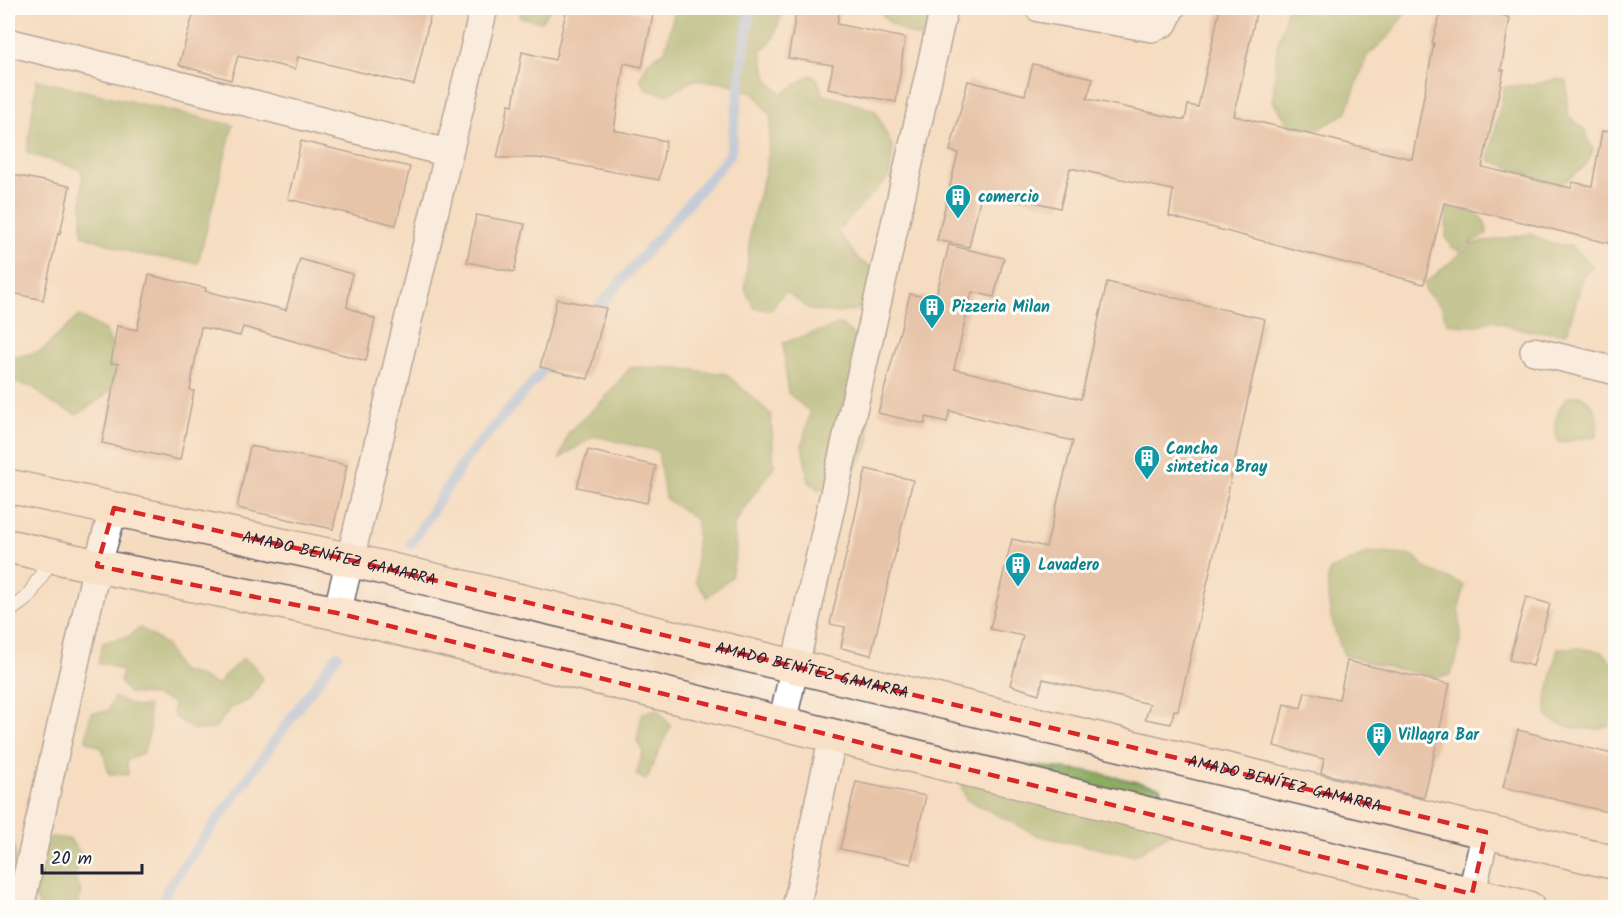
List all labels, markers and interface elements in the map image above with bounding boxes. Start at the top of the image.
building icon: comercio [943,182,973,220]
place label: comercio [978,185,1039,210]
building icon: Pizzeria Milan [917,292,947,330]
place label: Pizzeria Milan [952,295,1050,320]
place label: Cancha sintetica Bray [1166,437,1268,480]
building icon: Cancha sintetica Bray [1132,443,1162,481]
street label: AMADO BENÍTEZ GAMARRA [240,524,439,593]
building icon: Lavadero [1003,550,1033,588]
place label: Lavadero [1038,553,1099,578]
street label: AMADO BENÍTEZ GAMARRA [713,635,912,706]
building icon: Villagra Bar [1364,720,1394,758]
place label: Villagra Bar [1398,723,1480,748]
street label: AMADO BENÍTEZ GAMARRA [1185,748,1384,819]
scale bar [42,837,142,875]
text: 20 m [51,845,92,874]

